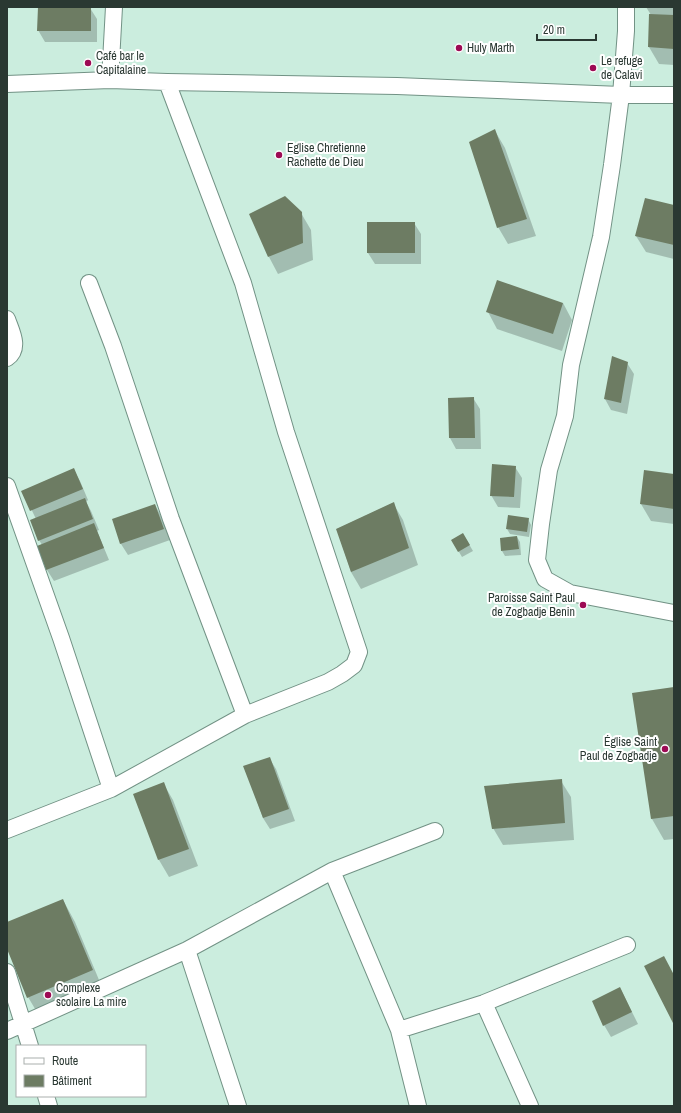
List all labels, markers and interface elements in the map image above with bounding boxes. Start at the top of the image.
scale bar [537,16,596,42]
text: 20 m [543,22,565,38]
place label: Huly Marth [467,40,515,56]
marker: Huly Marth [454,43,464,53]
place label: Café bar le Capitalaine [96,48,146,78]
place label: Le refuge de Calavi [601,53,643,83]
marker: Café bar le Capitalaine [83,58,93,68]
marker: Le refuge de Calavi [588,63,598,73]
place label: Eglise Chretienne Rachette de Dieu [287,140,366,170]
marker: Eglise Chretienne Rachette de Dieu [274,150,284,160]
place label: Paroisse Saint Paul de Zogbadje Benin [488,590,575,620]
marker: Paroisse Saint Paul de Zogbadje Benin [578,600,588,610]
place label: Église Saint Paul de Zogbadje [580,734,657,764]
marker: Église Saint Paul de Zogbadje [660,744,670,754]
place label: Complexe scolaire La mire [56,980,127,1010]
marker: Complexe scolaire La mire [43,990,53,1000]
legend [16,1045,146,1097]
text: Route [52,1053,78,1069]
text: Bâtiment [52,1073,92,1089]

